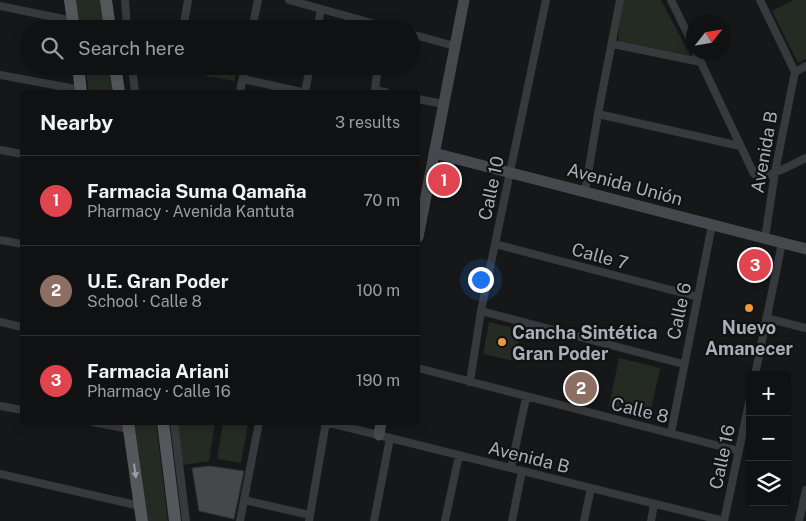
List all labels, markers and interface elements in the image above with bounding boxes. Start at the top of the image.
north arrow [686,15,731,60]
search box [20,20,420,75]
icon: search [38,34,66,62]
text: Search here [78,37,185,59]
street label: Avenida B [746,109,782,195]
text: Nearby [40,110,113,135]
text: 3 results [335,113,400,132]
street label: Calle 10 [474,154,508,222]
street label: Avenida Unión [565,158,685,210]
pin: 1 [428,161,460,199]
text: Farmacia Suma Qamaña [87,180,306,202]
text: 1 [53,191,59,210]
text: 70 m [363,191,400,210]
text: Pharmacy · Avenida Kantuta [87,202,294,221]
street label: Calle 7 [569,238,631,274]
pin: 3 [739,246,771,284]
your location [468,267,494,293]
text: U.E. Gran Poder [87,270,229,292]
street label: Calle 6 [663,280,695,342]
text: 2 [51,281,61,300]
text: 100 m [356,281,400,300]
text: School · Calle 8 [87,292,202,311]
marker: Nuevo Amanecer [743,302,755,314]
place label: Nuevo Amanecer [705,317,794,359]
place label: Cancha Sintética Gran Poder [512,322,657,364]
marker: Cancha Sintética Gran Poder [496,336,508,348]
text: Farmacia Ariani [87,360,229,382]
pin: 2 [565,369,597,407]
text: 3 [51,371,61,390]
text: 190 m [356,371,400,390]
map controls [746,371,791,506]
button: + [746,371,791,416]
text: Pharmacy · Calle 16 [87,382,231,401]
street label: Calle 8 [609,393,671,427]
button: − [746,416,791,461]
street label: Calle 16 [705,423,739,491]
street label: Avenida B [486,437,572,477]
button: layers [746,461,791,506]
one-way arrow [131,463,139,479]

